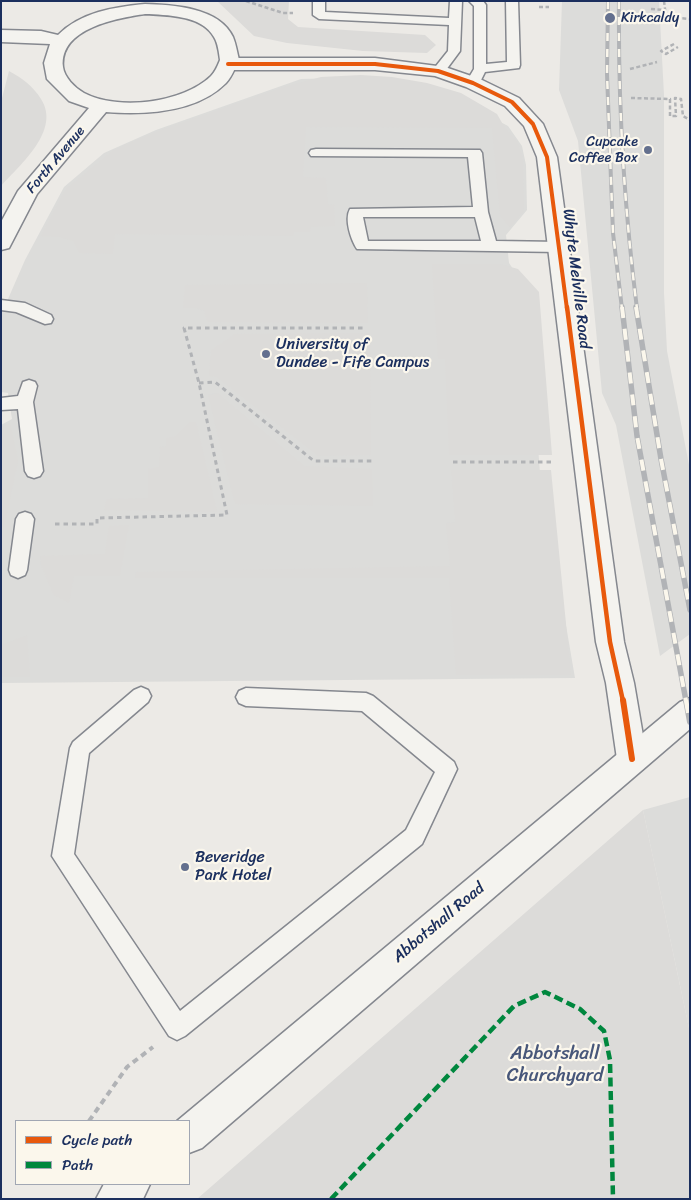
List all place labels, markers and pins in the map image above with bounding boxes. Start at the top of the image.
place label: Kirkcaldy [621,10,679,26]
marker: Kirkcaldy [603,11,617,25]
place label: Cupcake Coffee Box [569,134,638,166]
marker: Cupcake Coffee Box [642,144,654,156]
place label: University of Dundee - Fife Campus [276,335,429,373]
marker: University of Dundee - Fife Campus [260,348,272,360]
place label: Beveridge Park Hotel [195,848,271,886]
marker: Beveridge Park Hotel [179,861,191,873]

